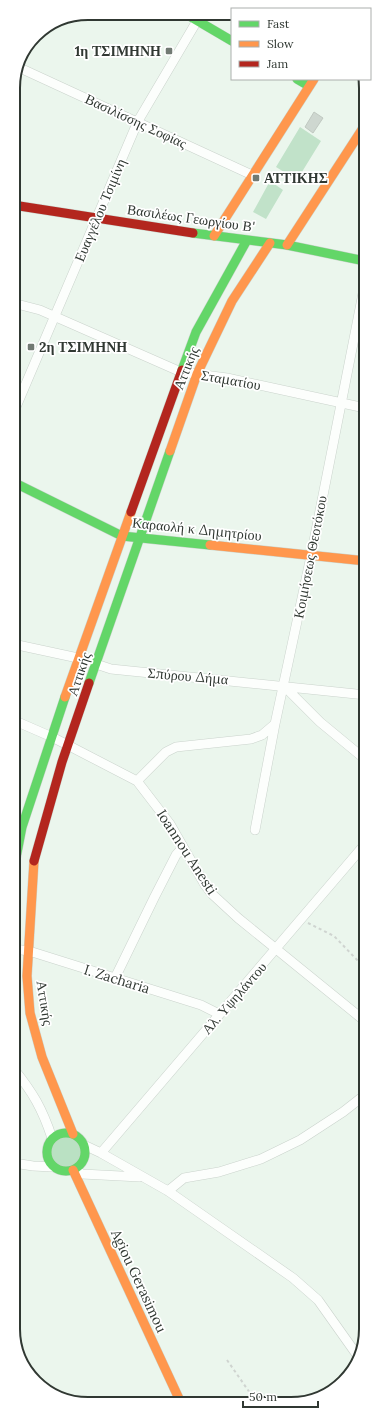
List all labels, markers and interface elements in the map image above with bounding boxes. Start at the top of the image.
legend [231,8,371,80]
text: Fast [267,16,290,31]
text: Slow [267,36,294,51]
place label: 1η ΤΣΙΜΗΝΗ [75,42,161,60]
marker: 1η ΤΣΙΜΗΝΗ [164,46,174,56]
text: Jam [266,56,288,71]
street label: Βασιλίσσης Σοφίας [82,90,190,153]
street label: Ευαγγέλου Τσιμίνη [70,156,130,264]
place label: ΑΤΤΙΚΗΣ [264,169,328,187]
marker: ΑΤΤΙΚΗΣ [251,173,261,183]
street label: Βασιλέως Γεωργίου Β' [126,200,256,236]
place label: 2η ΤΣΙΜΗΝΗ [39,338,127,356]
marker: 2η ΤΣΙΜΗΝΗ [26,342,36,352]
street label: Αττικής [169,343,203,392]
street label: Σταματίου [200,366,262,394]
street label: Κοιμήσεως Θεοτόκου [289,494,331,620]
street label: Καραολή κ Δημητρίου [131,513,263,545]
street label: Αττικής [63,649,95,698]
street label: Σπύρου Δήμα [147,664,230,689]
street label: Ioannou Anesti [153,806,221,898]
street label: Αλ. Υψηλάντου [198,958,270,1038]
street label: I. Zacharia [82,960,152,998]
street label: Αττικής [33,979,57,1027]
street label: Agiou Gerasimou [107,1226,171,1336]
scale bar [243,1383,318,1409]
text: 50 m [249,1389,277,1404]

